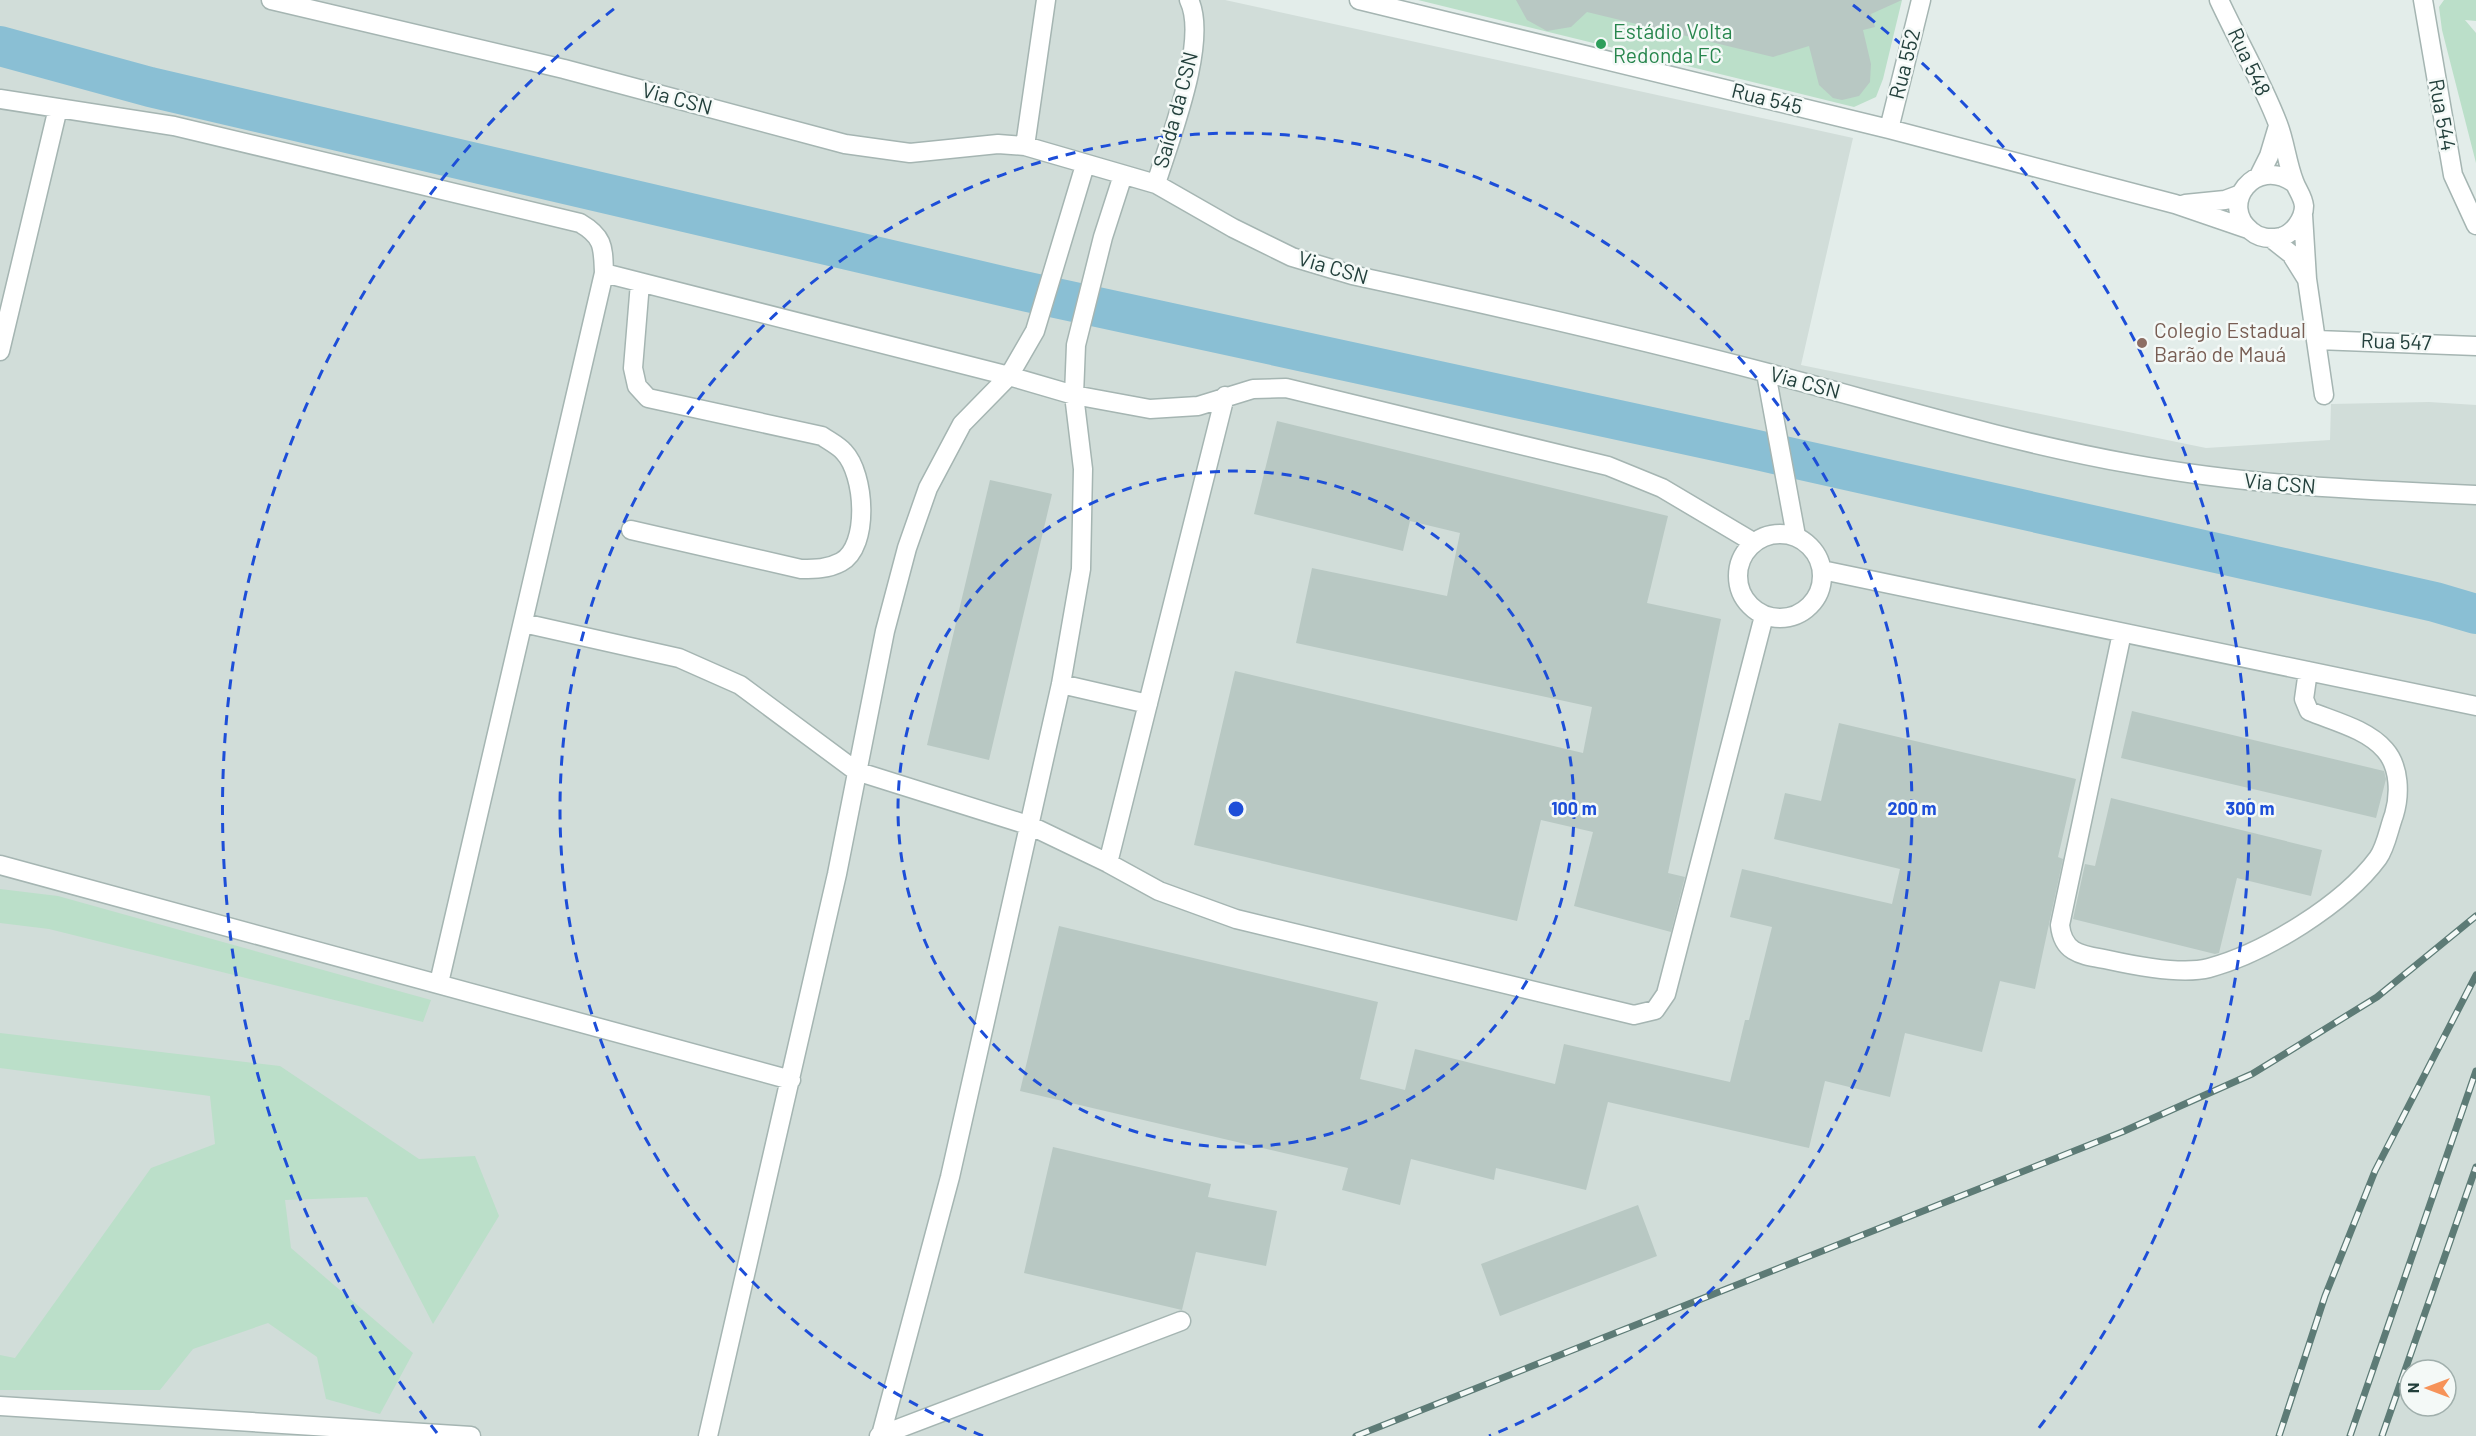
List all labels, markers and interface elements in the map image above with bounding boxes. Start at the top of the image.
place label: Estádio Volta Redonda FC [1613,18,1732,67]
street label: Rua 548 [2224,23,2277,99]
street label: Rua 552 [1883,26,1924,102]
marker: Estádio Volta Redonda FC [1594,37,1608,51]
street label: Saída da CSN [1147,49,1202,171]
street label: Via CSN [639,76,715,119]
street label: Rua 545 [1729,77,1805,118]
street label: Rua 544 [2425,77,2462,153]
street label: Via CSN [1295,245,1371,288]
place label: Colegio Estadual Barão de Mauá [2154,317,2306,366]
street label: Rua 547 [2360,327,2432,354]
marker: Colegio Estadual Barão de Mauá [2135,336,2149,350]
street label: Via CSN [1767,360,1843,403]
street label: Via CSN [2243,467,2317,498]
text: 100 m [1551,797,1597,819]
text: 200 m [1887,797,1937,819]
text: 300 m [2226,797,2274,819]
centre of rings [1226,799,1246,819]
north arrow [2398,1358,2458,1418]
text: N [2403,1383,2422,1393]

